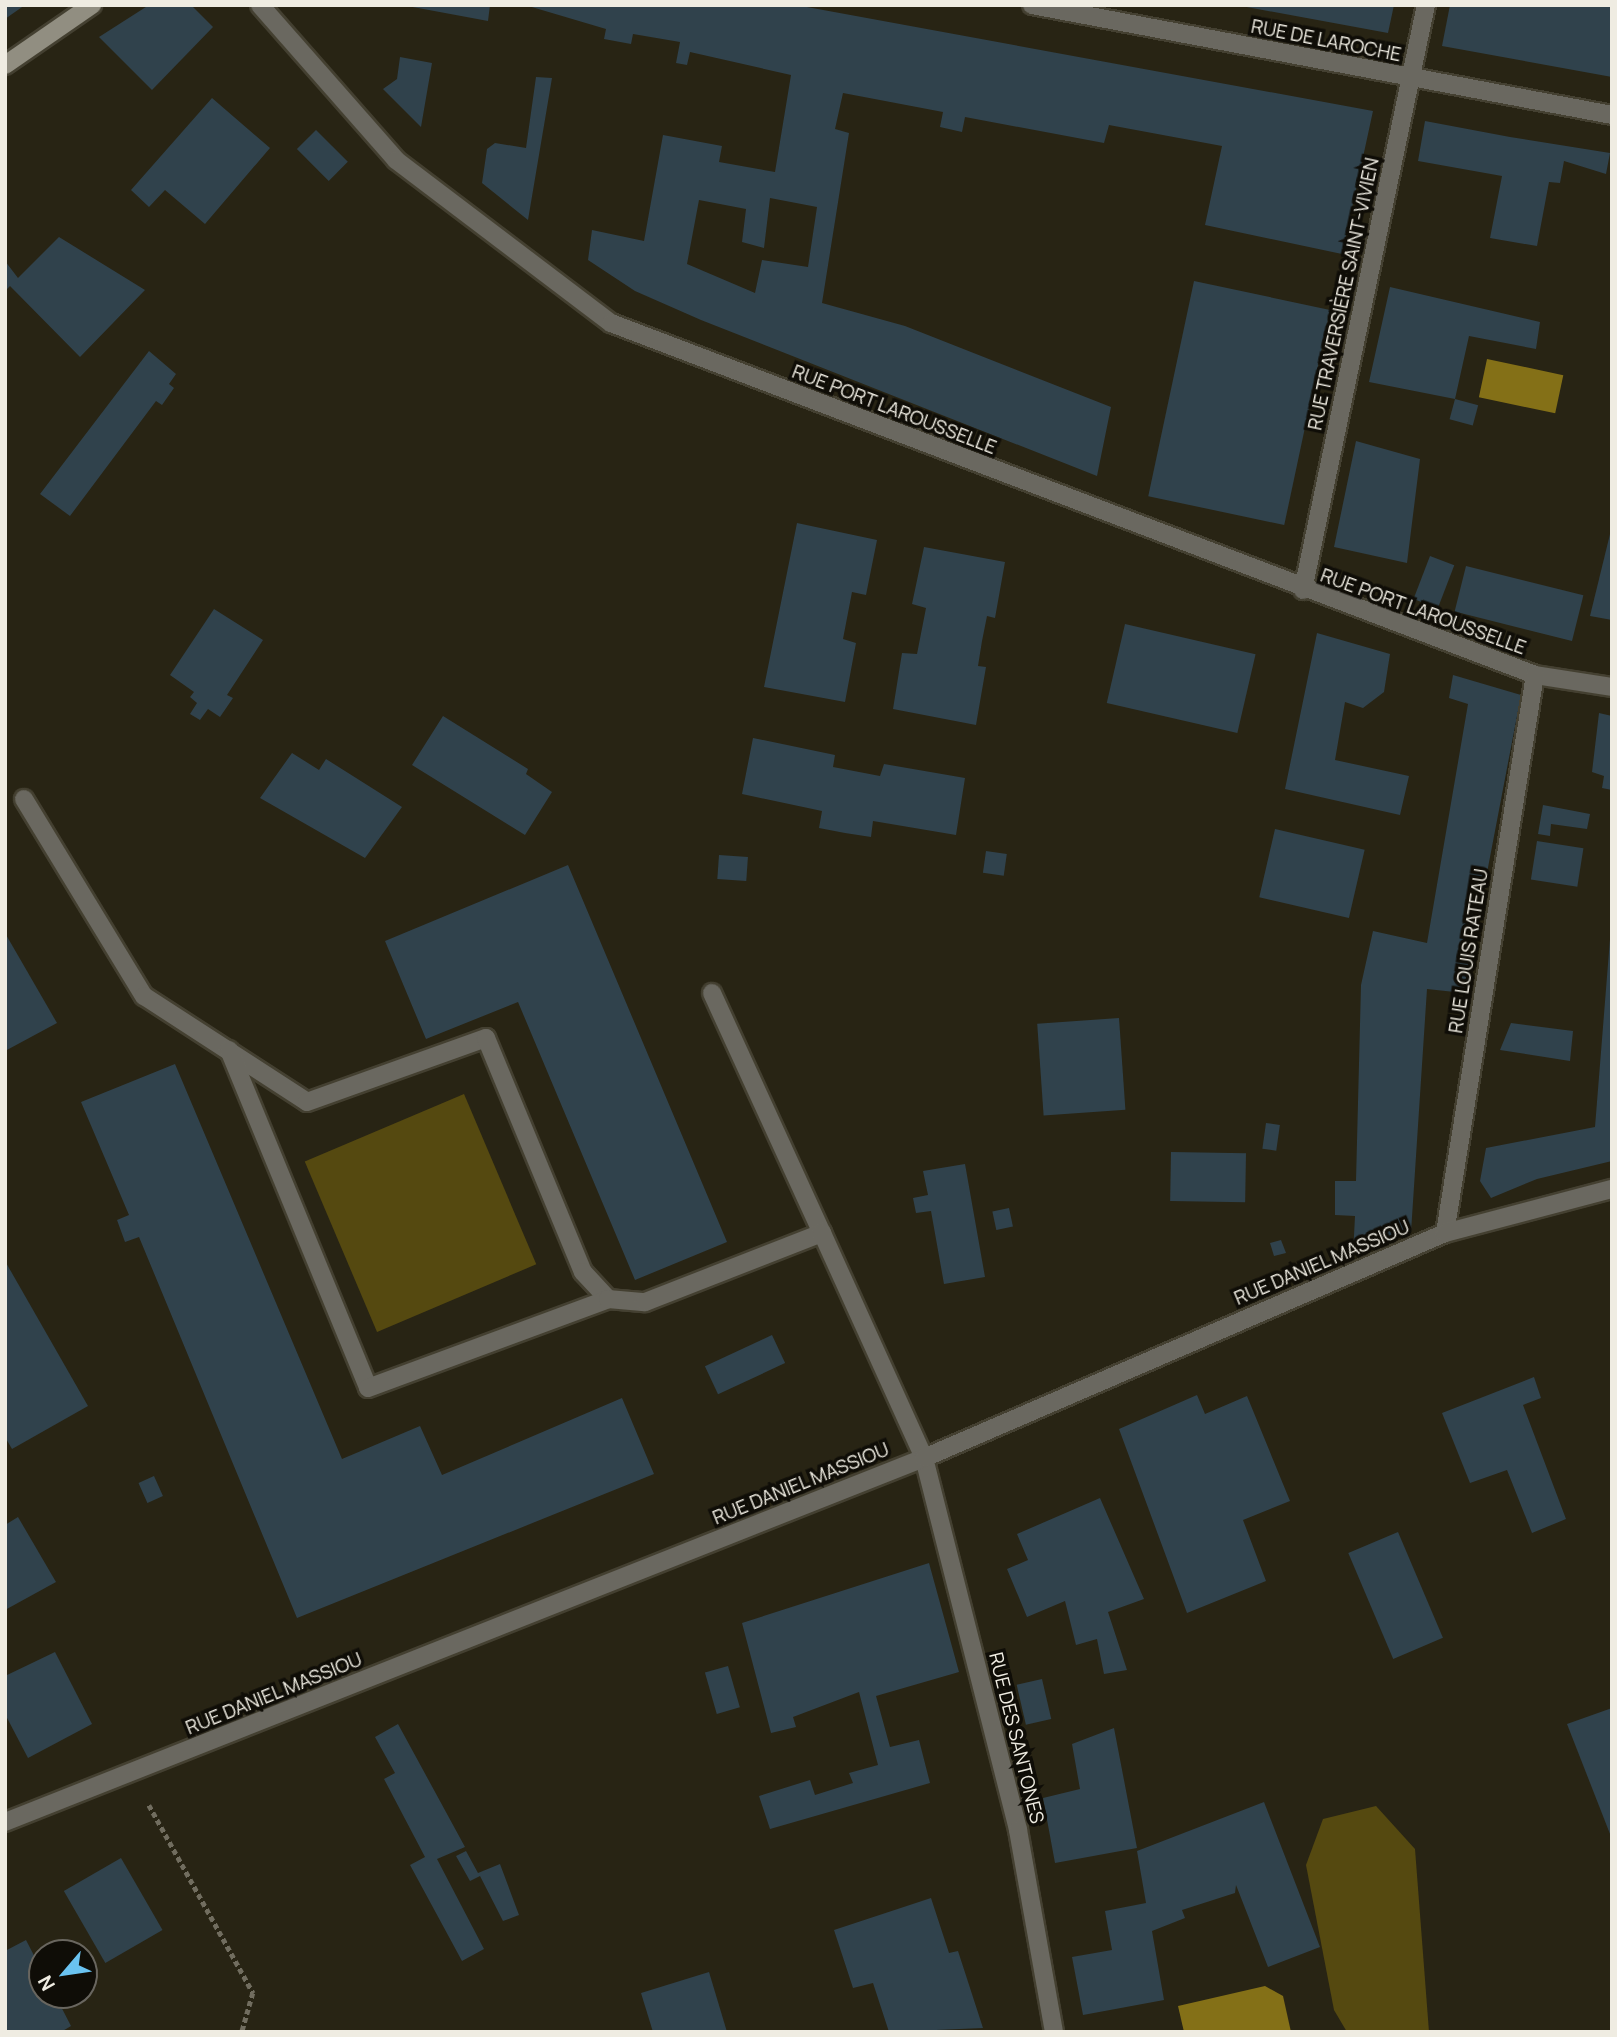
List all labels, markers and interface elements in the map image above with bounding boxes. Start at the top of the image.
street label: RUE DE LAROCHE [1249,15,1403,67]
street label: RUE TRAVERSIÈRE SAINT-VIVIEN [1304,156,1384,432]
street label: RUE PORT LAROUSSELLE [788,360,1000,460]
street label: RUE PORT LAROUSSELLE [1317,564,1529,660]
street label: RUE LOUIS RATEAU [1445,867,1493,1035]
street label: RUE DANIEL MASSIOU [1231,1216,1413,1310]
street label: RUE DANIEL MASSIOU [709,1438,893,1530]
street label: RUE DANIEL MASSIOU [182,1648,366,1740]
street label: RUE DES SANTONES [984,1650,1048,1826]
north arrow [28,1939,98,2009]
text: N [32,1971,61,1995]

